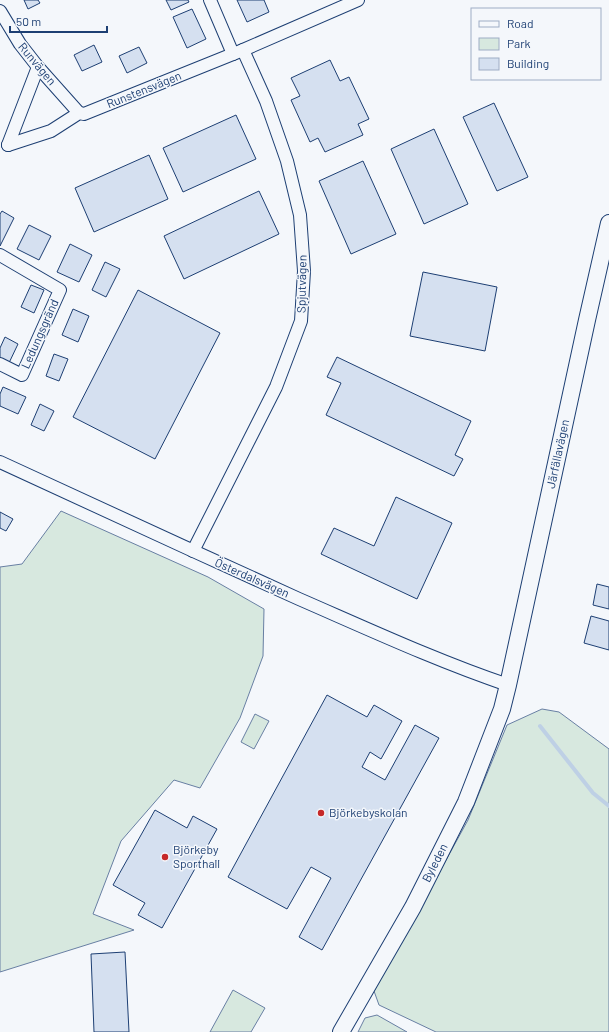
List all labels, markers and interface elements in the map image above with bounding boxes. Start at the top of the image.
scale bar [10,8,107,34]
legend [471,8,601,80]
text: 50 m [16,14,41,28]
text: Road [507,16,534,30]
text: Park [507,36,531,50]
street label: Runvägen [16,39,60,87]
text: Building [507,56,549,70]
street label: Runstensvägen [104,68,183,110]
street label: Spjutvägen [293,255,309,313]
street label: Ledungsgränd [18,297,61,371]
street label: Järfällavägen [543,418,571,490]
street label: Österdalsvägen [213,554,292,600]
place label: Björkebyskolan [329,805,408,819]
marker: Björkebyskolan [316,808,326,818]
street label: Byleden [418,841,450,884]
place label: Björkeby Sporthall [173,842,220,870]
marker: Björkeby Sporthall [160,852,170,862]

